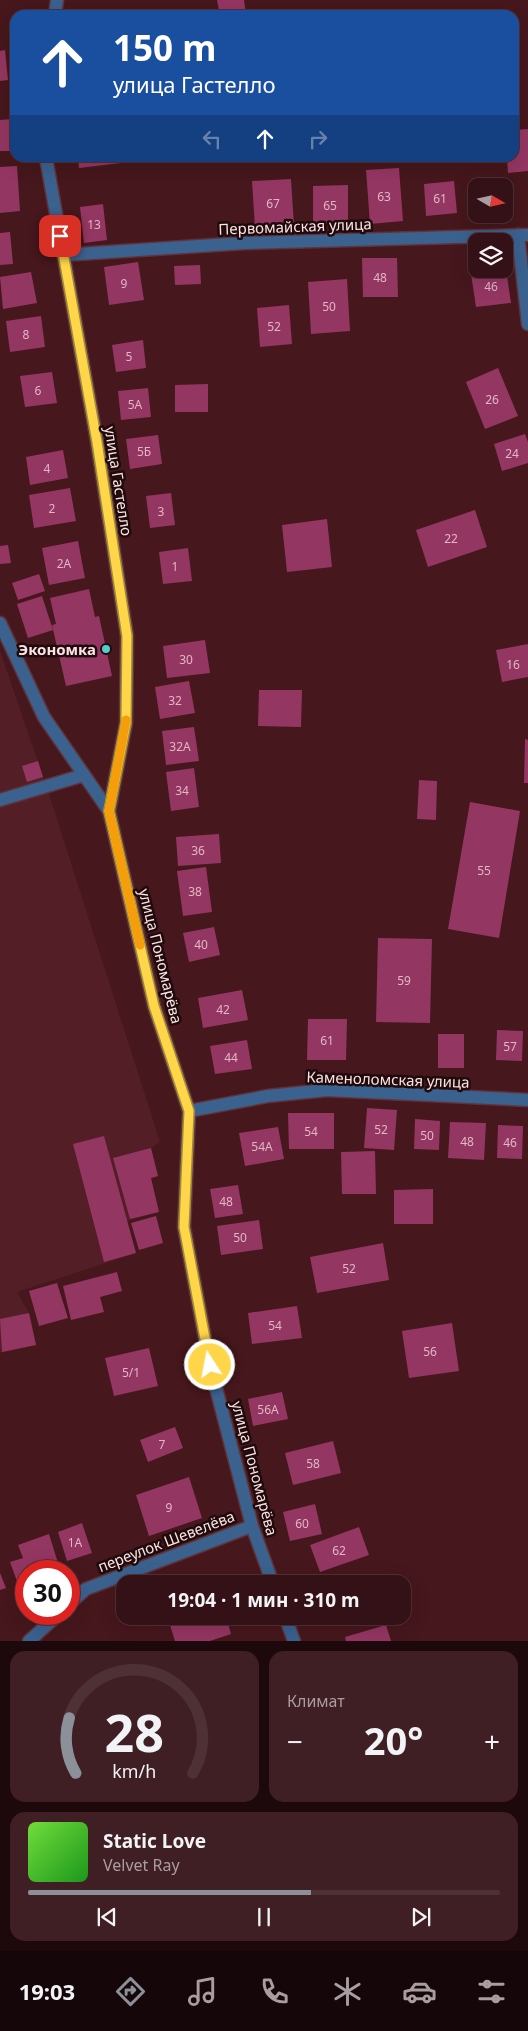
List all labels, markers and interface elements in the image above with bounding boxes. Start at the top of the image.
text: 150 m [113,24,216,71]
icon: ahead [30,30,95,95]
text: улица Гастелло [113,69,276,99]
icon: left [198,125,226,153]
icon: ahead [251,125,279,153]
icon: right [304,125,332,153]
north arrow [468,178,512,222]
map controls [468,178,513,278]
house number: 63 [377,188,391,205]
house number: 61 [433,190,447,207]
house number: 67 [266,195,280,212]
house number: 65 [323,197,337,214]
street label: Первомайская улица [218,213,372,239]
pin [39,215,81,257]
house number: 13 [87,216,101,233]
icon: arrive [46,222,74,250]
button: layers [468,233,513,278]
house number: 48 [373,269,387,286]
house number: 9 [121,275,128,292]
house number: 46 [484,278,498,295]
house number: 50 [322,298,336,315]
house number: 52 [267,318,281,335]
house number: 8 [23,326,30,343]
house number: 5 [126,348,133,365]
house number: 6 [35,382,42,399]
house number: 26 [485,391,499,408]
house number: 5А [128,396,143,413]
street label: улица Гастелло [100,425,138,537]
house number: 5Б [137,443,151,460]
house number: 24 [505,445,519,462]
house number: 4 [44,460,51,477]
house number: 2 [49,500,56,517]
house number: 3 [158,503,165,520]
house number: 22 [444,530,458,547]
house number: 2А [57,555,72,572]
house number: 1 [172,558,178,575]
place label: Экономка [18,639,96,659]
marker: Экономка [100,643,112,655]
house number: 30 [179,651,193,668]
house number: 16 [506,656,520,673]
house number: 32 [168,692,182,709]
house number: 32А [169,738,191,755]
house number: 34 [175,782,189,799]
house number: 36 [191,842,205,859]
house number: 55 [477,862,491,879]
house number: 38 [188,883,202,900]
street label: улица Пономарёва [135,886,187,1026]
house number: 40 [194,936,208,953]
house number: 59 [397,972,411,989]
house number: 42 [216,1001,230,1018]
house number: 61 [320,1032,334,1049]
house number: 57 [503,1038,517,1055]
house number: 44 [224,1049,238,1066]
street label: Каменоломская улица [306,1066,470,1092]
house number: 52 [374,1121,388,1138]
house number: 54 [304,1123,318,1140]
house number: 50 [420,1127,434,1144]
house number: 48 [460,1133,474,1150]
house number: 46 [503,1134,517,1151]
house number: 54А [251,1138,273,1155]
house number: 48 [219,1193,233,1210]
house number: 50 [233,1229,247,1246]
house number: 52 [342,1260,356,1277]
house number: 54 [268,1317,282,1334]
position arrow [183,1338,235,1390]
house number: 56 [423,1343,437,1360]
house number: 5/1 [122,1364,140,1381]
street label: улица Пономарёва [227,1399,283,1537]
house number: 56А [257,1401,279,1418]
house number: 7 [159,1436,166,1453]
house number: 58 [306,1455,320,1472]
house number: 9 [166,1499,173,1516]
street label: переулок Шевелёва [95,1506,237,1576]
house number: 60 [295,1515,309,1532]
house number: 1А [68,1534,83,1551]
house number: 62 [332,1542,346,1559]
speed limit sign: 30 [15,1560,80,1625]
text: 19:04 · 1 мин · 310 m [167,1587,360,1613]
text: Климат [287,1690,345,1712]
text: 28 [105,1696,164,1767]
text: 20° [364,1714,423,1766]
text: − [287,1722,303,1760]
text: + [484,1722,500,1760]
text: km/h [113,1759,156,1783]
text: Static Love [103,1828,206,1854]
text: Velvet Ray [103,1854,180,1876]
icon: previous [93,1903,121,1931]
icon: pause [250,1903,278,1931]
icon: next [407,1903,435,1931]
icon: directions [113,1974,148,2009]
icon: music [185,1974,220,2009]
icon: phone [257,1974,292,2009]
icon: climate [330,1974,365,2009]
icon: car [402,1974,437,2009]
icon: filters [474,1974,509,2009]
text: 19:03 [19,1976,75,2006]

